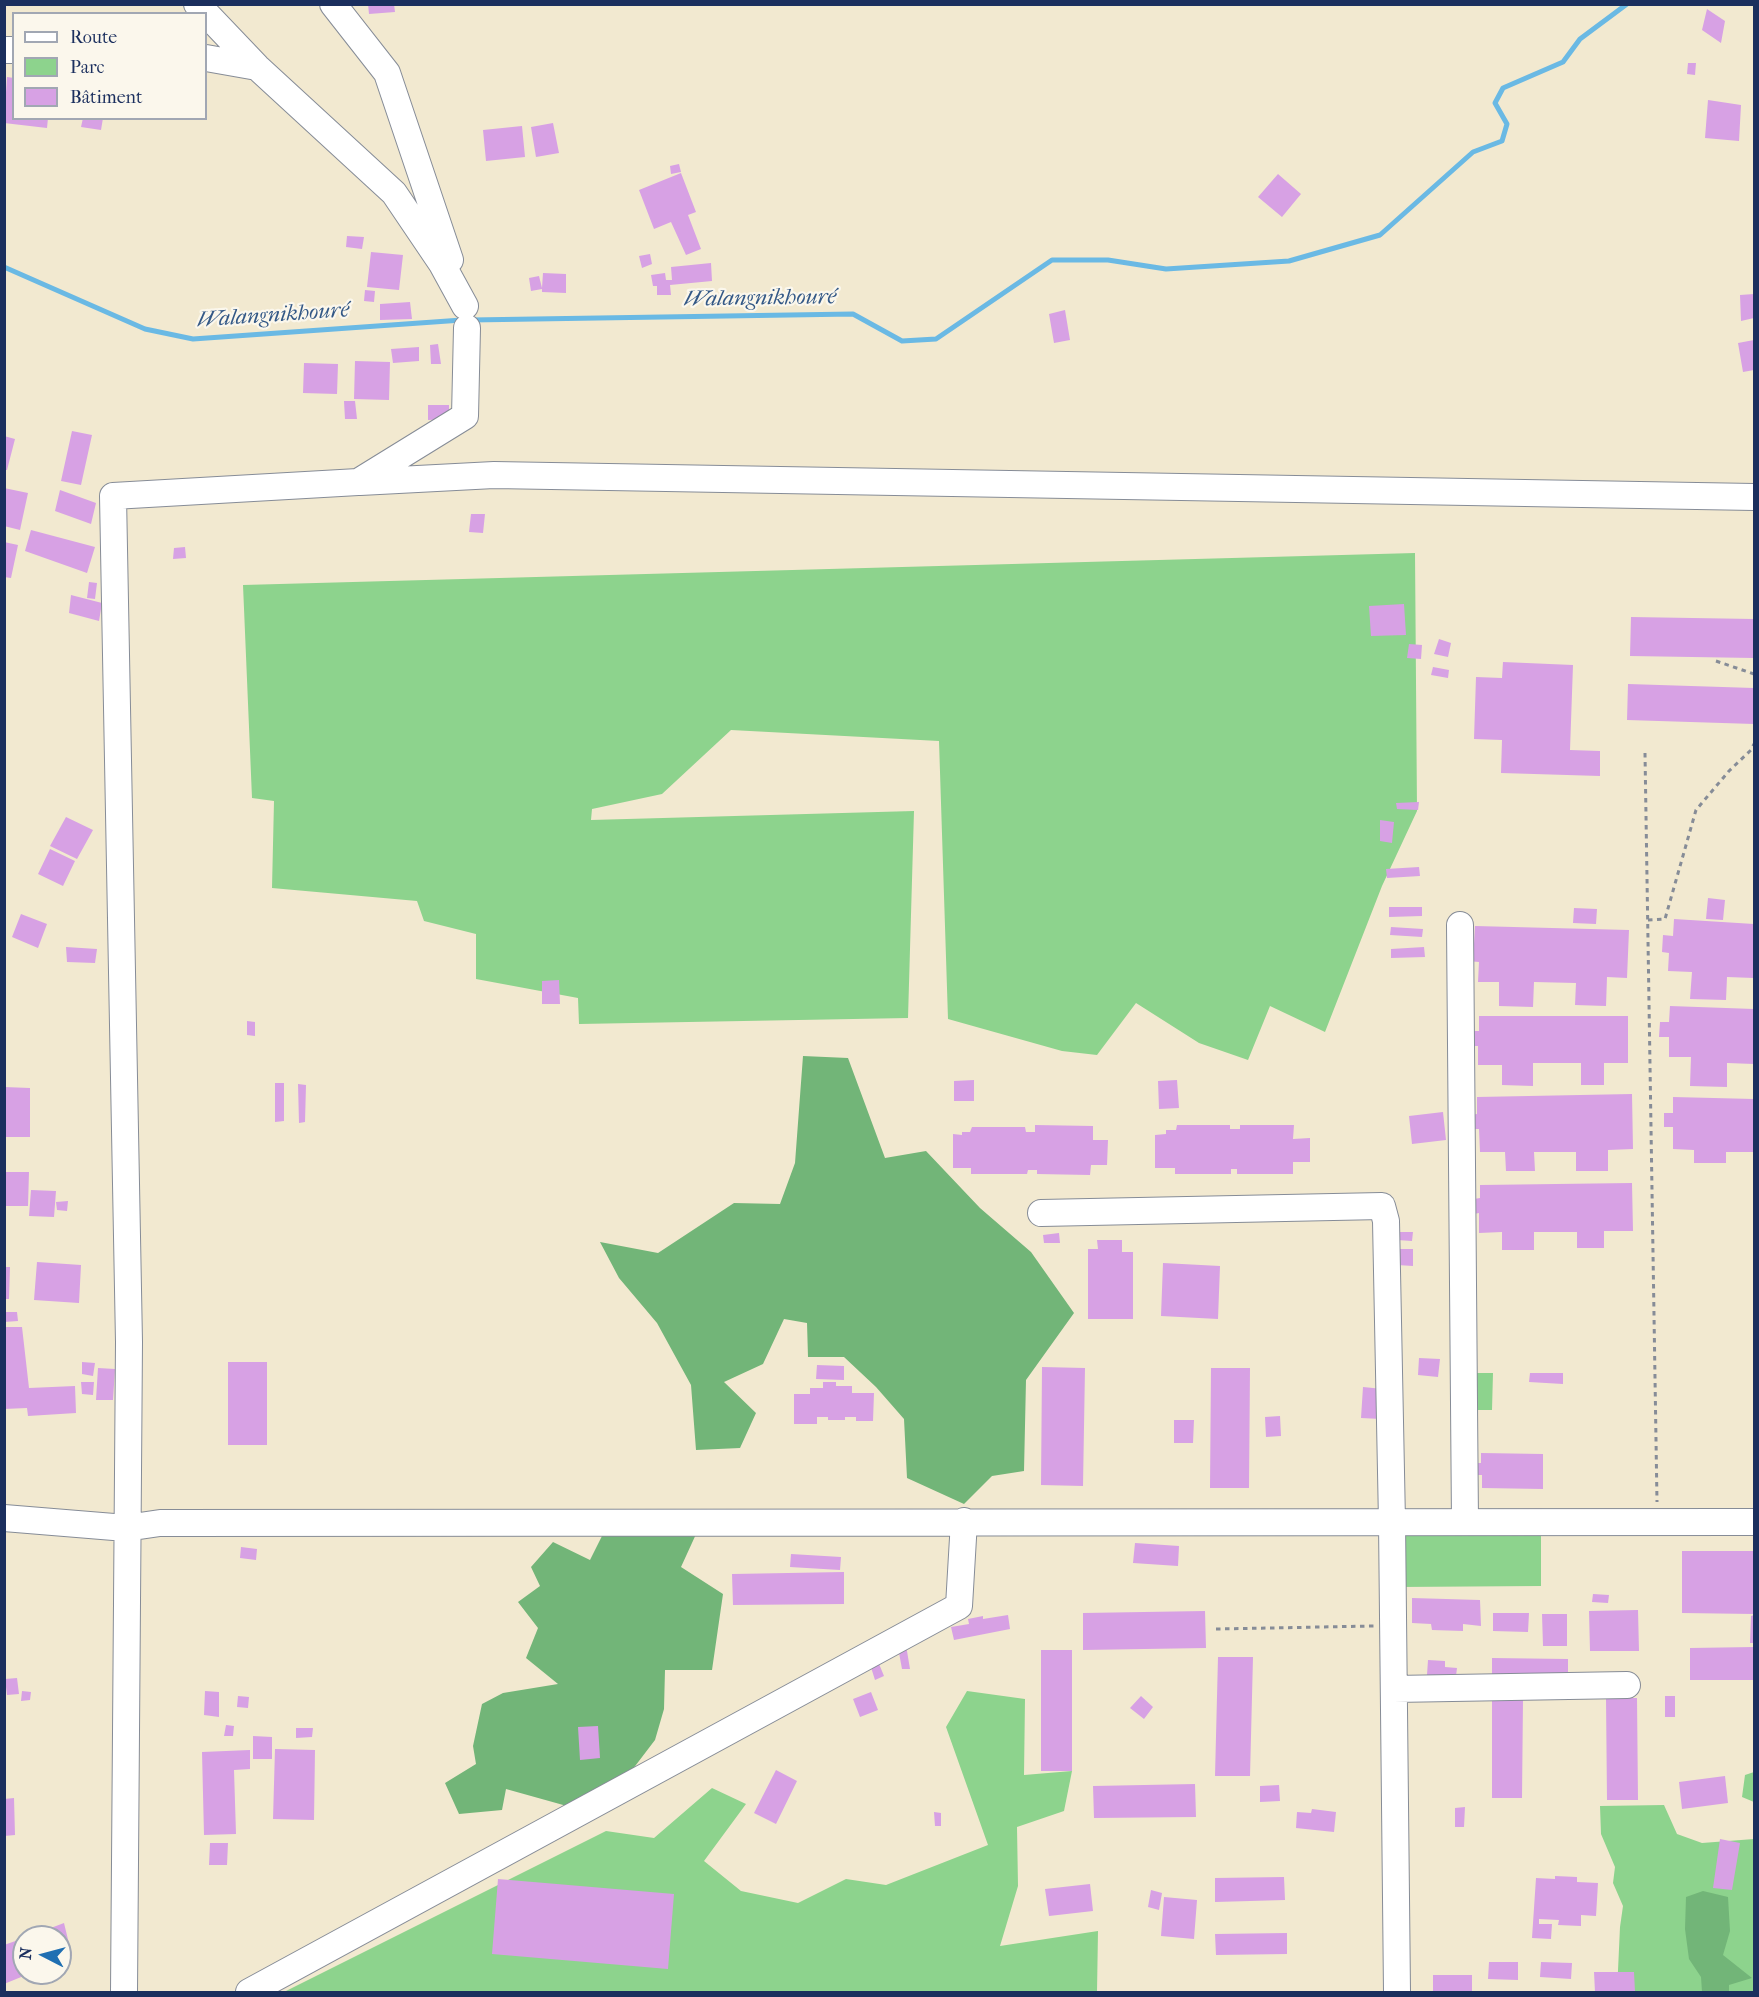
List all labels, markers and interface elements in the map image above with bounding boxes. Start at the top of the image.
legend [12,12,207,120]
text: Route [70,27,117,48]
text: Parc [70,57,105,78]
text: Bâtiment [70,87,142,108]
water label: Walangnikhouré [683,284,837,314]
water label: Walangnikhouré [196,298,350,334]
north arrow [12,1925,72,1985]
text: N [16,1946,36,1960]

